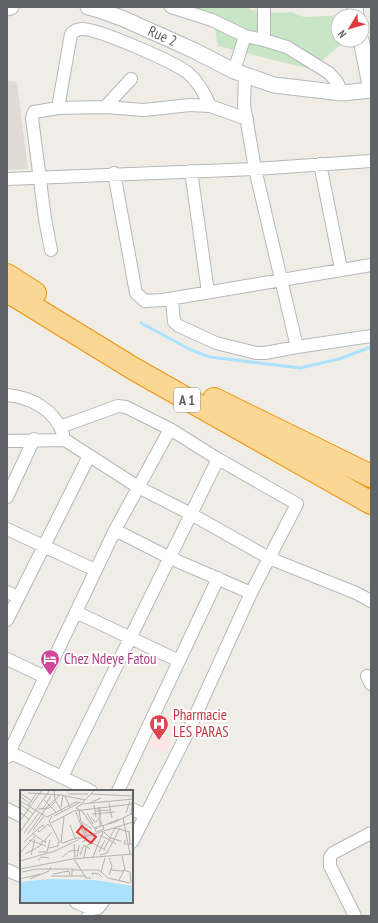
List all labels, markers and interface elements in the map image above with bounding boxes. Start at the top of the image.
north arrow [330,8,370,48]
street label: Rue 2 [145,21,180,51]
text: N [335,27,349,41]
road number: A 1 [174,388,200,412]
hotel icon: Chez Ndeye Fatou [39,648,61,676]
place label: Chez Ndeye Fatou [64,649,156,668]
place label: Pharmacie LES PARAS [173,705,229,741]
hospital icon: Pharmacie LES PARAS [148,713,170,741]
inset map [20,790,133,903]

